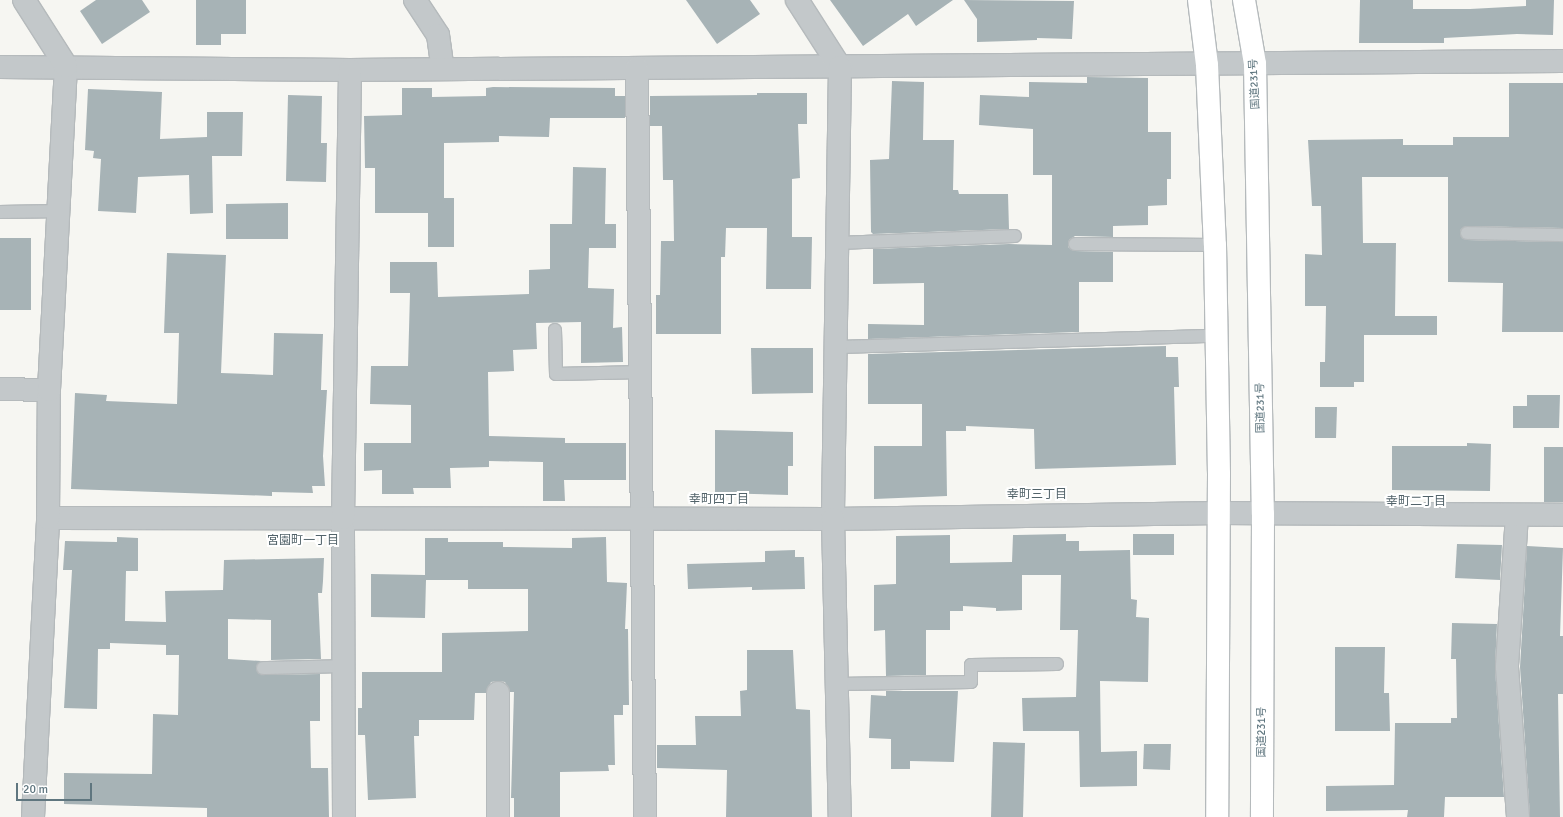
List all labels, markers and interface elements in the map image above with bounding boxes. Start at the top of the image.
street label: 国道231号 [1247,58,1263,110]
street label: 国道231号 [1254,382,1268,434]
district label: 幸町三丁目 [1007,488,1067,502]
district label: 幸町四丁目 [689,493,749,507]
district label: 幸町二丁目 [1386,495,1446,509]
district label: 宮園町一丁目 [267,534,339,548]
street label: 国道231号 [1255,707,1269,757]
scale bar [18,775,94,801]
text: 20 m [23,782,48,797]

